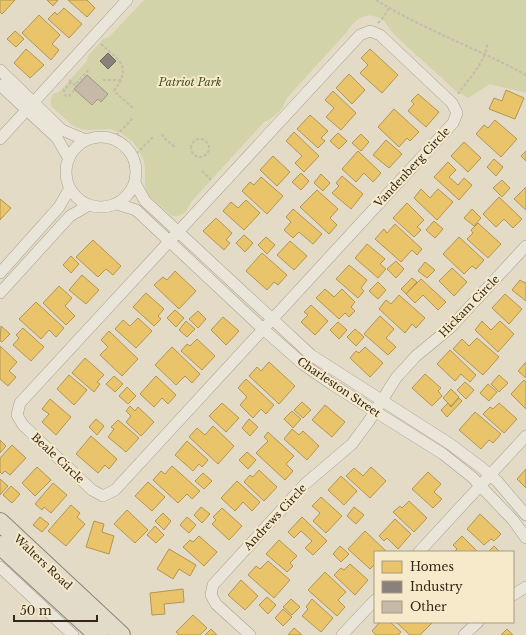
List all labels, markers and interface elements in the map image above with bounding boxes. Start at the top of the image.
park label: Patriot Park [158,75,222,89]
street label: Vandenberg Circle [371,124,453,211]
street label: Hickam Circle [436,272,502,340]
street label: Charleston Street [295,354,384,421]
street label: Beale Circle [29,430,87,486]
street label: Andrews Circle [240,481,309,554]
street label: Walters Road [10,531,76,593]
legend [374,551,514,623]
text: Homes [410,559,454,574]
text: Industry [410,579,463,594]
scale bar [14,597,97,623]
text: Other [410,599,447,614]
text: 50 m [20,603,52,618]

